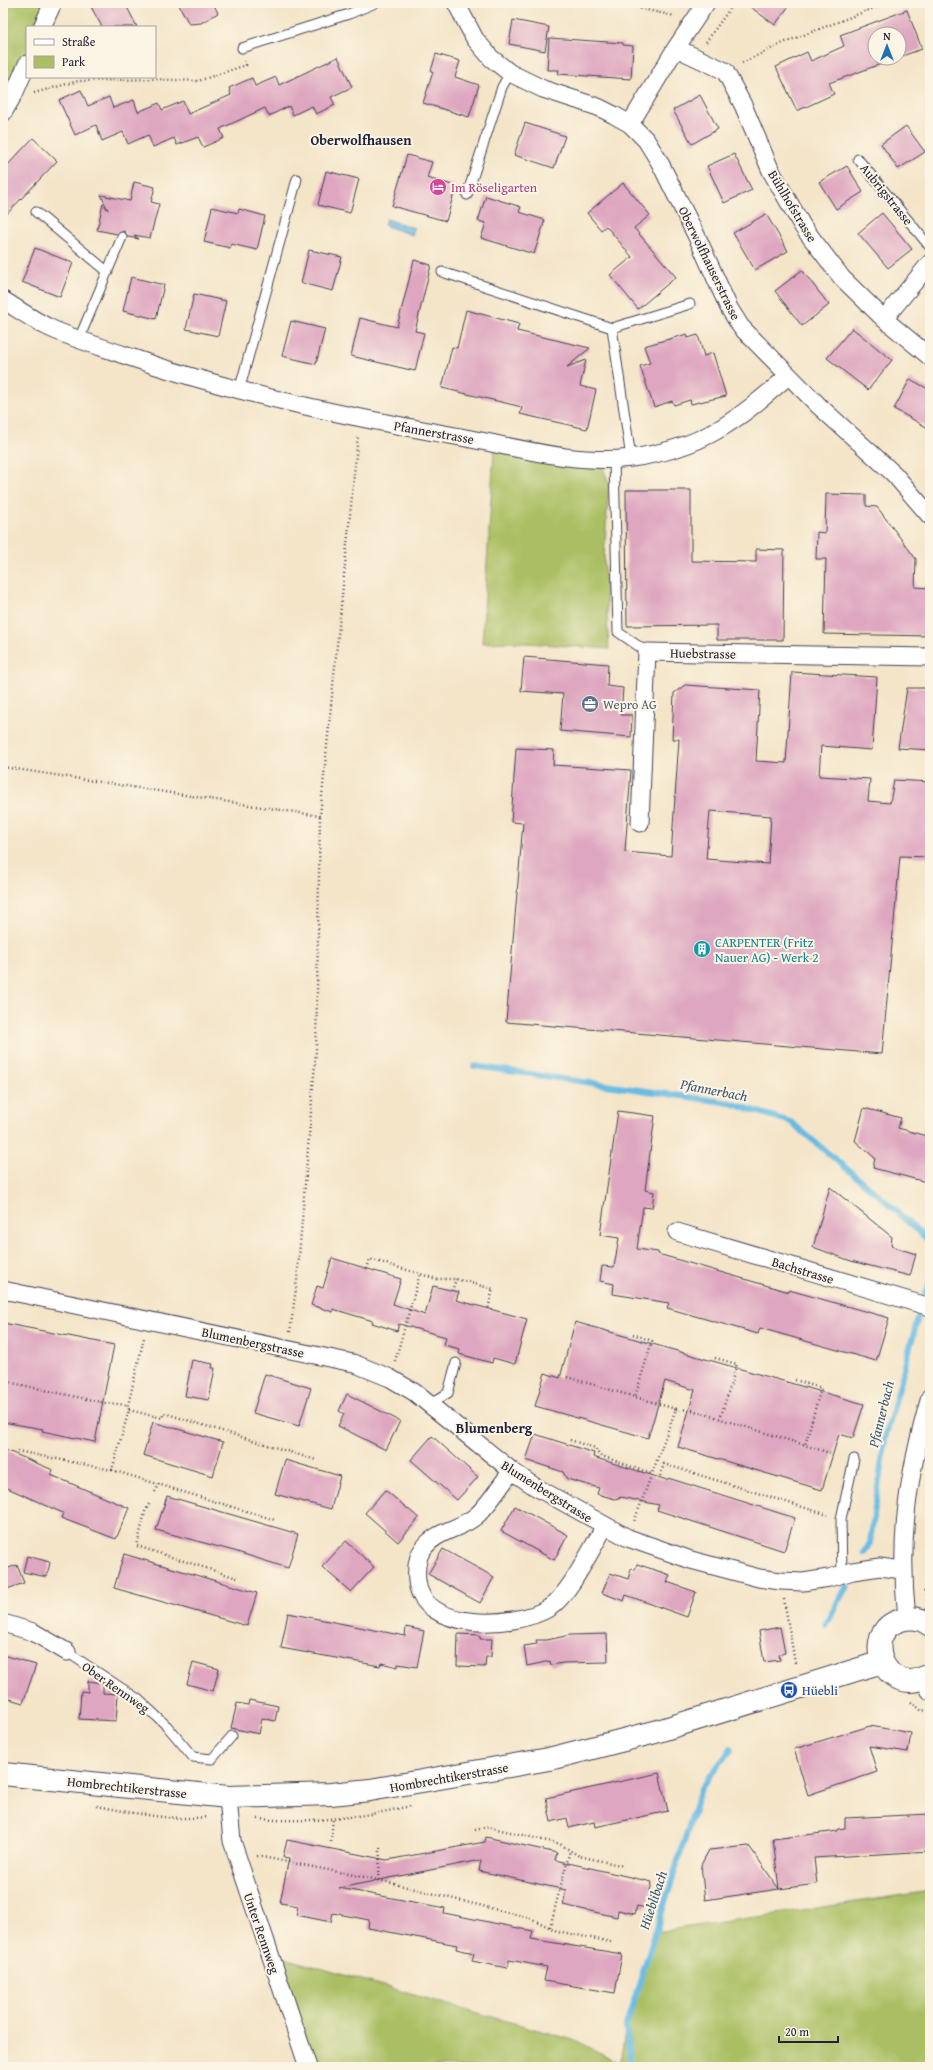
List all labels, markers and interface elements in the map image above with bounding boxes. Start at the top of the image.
legend [26,26,156,78]
north arrow [867,26,907,66]
text: N [883,28,891,44]
text: Straße [62,33,96,50]
text: Park [62,53,86,70]
district label: Oberwolfhausen [311,130,412,150]
street label: Aubrigstrasse [856,159,917,229]
street label: Bühlhofstrasse [764,167,822,246]
hotel icon: Im Röseligarten [428,177,448,197]
place label: Im Röseligarten [451,178,538,197]
street label: Oberwolfhauserstrasse [674,203,745,323]
street label: Pfannerstrasse [392,416,475,449]
street label: Huebstrasse [670,643,736,664]
office icon: Wepro AG [580,694,600,714]
place label: Wepro AG [603,695,657,714]
place label: CARPENTER (Fritz Nauer AG) - Werk 2 [715,933,818,967]
building icon: CARPENTER (Fritz Nauer AG) - Werk 2 [692,939,712,959]
water label: Pfannerbach [678,1074,749,1106]
street label: Bachstrasse [770,1252,836,1289]
street label: Blumenbergstrasse [200,1322,306,1363]
water label: Pfannerbach [863,1379,899,1450]
district label: Blumenberg [456,1418,533,1438]
street label: Blumenbergstrasse [497,1456,596,1527]
street label: Ober Rennweg [78,1657,154,1718]
bus stop icon: Hüebli [779,1680,799,1700]
place label: Hüebli [802,1681,838,1700]
street label: Hombrechtikerstrasse [388,1758,510,1797]
street label: Hombrechtikerstrasse [66,1772,188,1803]
water label: Hüeblibach [634,1868,672,1933]
street label: Unter Rennweg [239,1890,284,1977]
scale bar [779,2018,838,2044]
text: 20 m [785,2023,809,2040]

